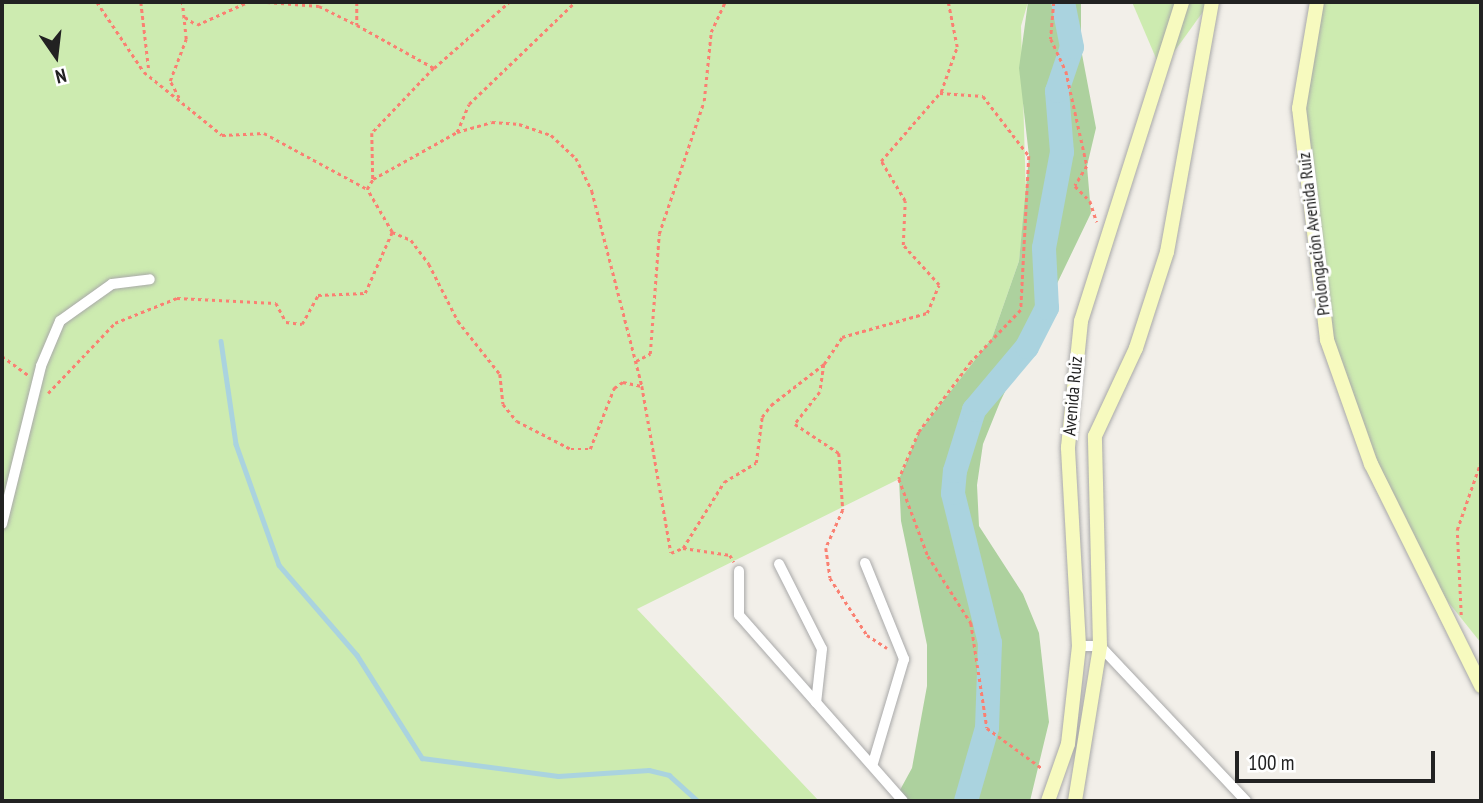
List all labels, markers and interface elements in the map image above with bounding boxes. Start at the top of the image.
north arrow [21,21,91,91]
text: N [53,63,69,89]
street label: Prolongación Avenida Ruiz [1293,151,1335,317]
street label: Avenida Ruiz [1059,355,1087,437]
scale bar [1238,736,1438,780]
text: 100 m [1248,749,1294,776]

